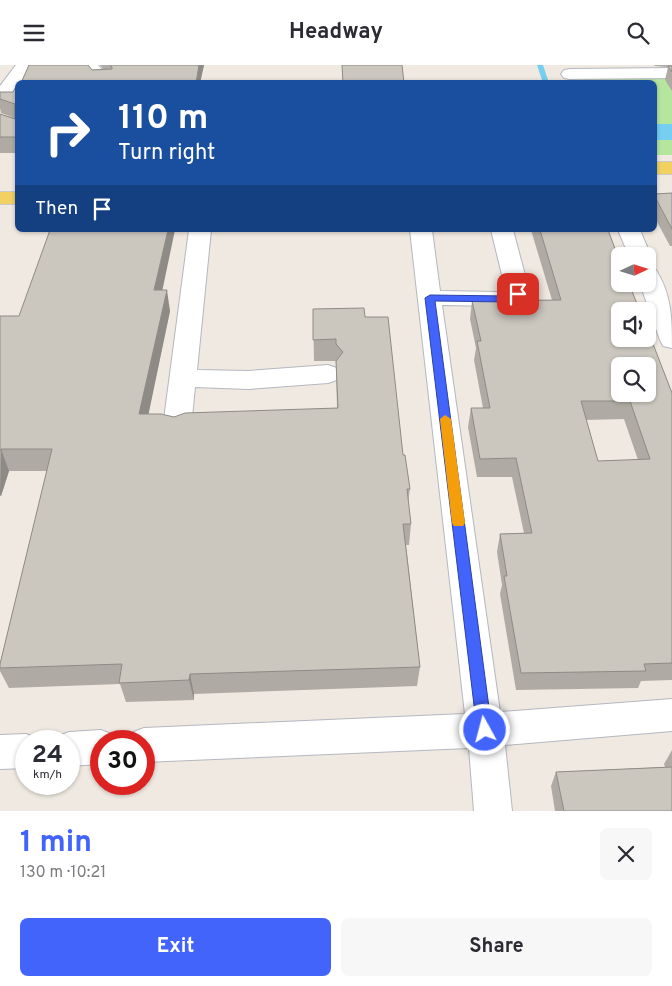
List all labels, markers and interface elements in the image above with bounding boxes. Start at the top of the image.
icon: menu [20,19,48,47]
text: Headway [289,19,383,46]
icon: search [624,19,652,47]
text: 110 m [118,97,208,141]
icon: right [35,100,100,165]
text: Turn right [118,140,215,167]
icon: arrive [88,195,116,223]
text: Then [35,197,78,221]
north arrow [611,247,656,293]
map controls [611,247,656,402]
pin [497,273,539,315]
icon: arrive [504,280,532,308]
button: sound [611,302,656,347]
button: search [611,357,656,402]
position arrow [458,703,510,755]
speed limit sign: 30 [90,730,155,795]
text: 24 [32,740,63,772]
text: km/h [33,767,62,783]
text: 1 min [20,825,92,862]
button: close [600,828,652,880]
text: 130 m · 10:21 [20,863,106,883]
button: Exit [20,918,331,976]
button: Share [341,918,652,976]

